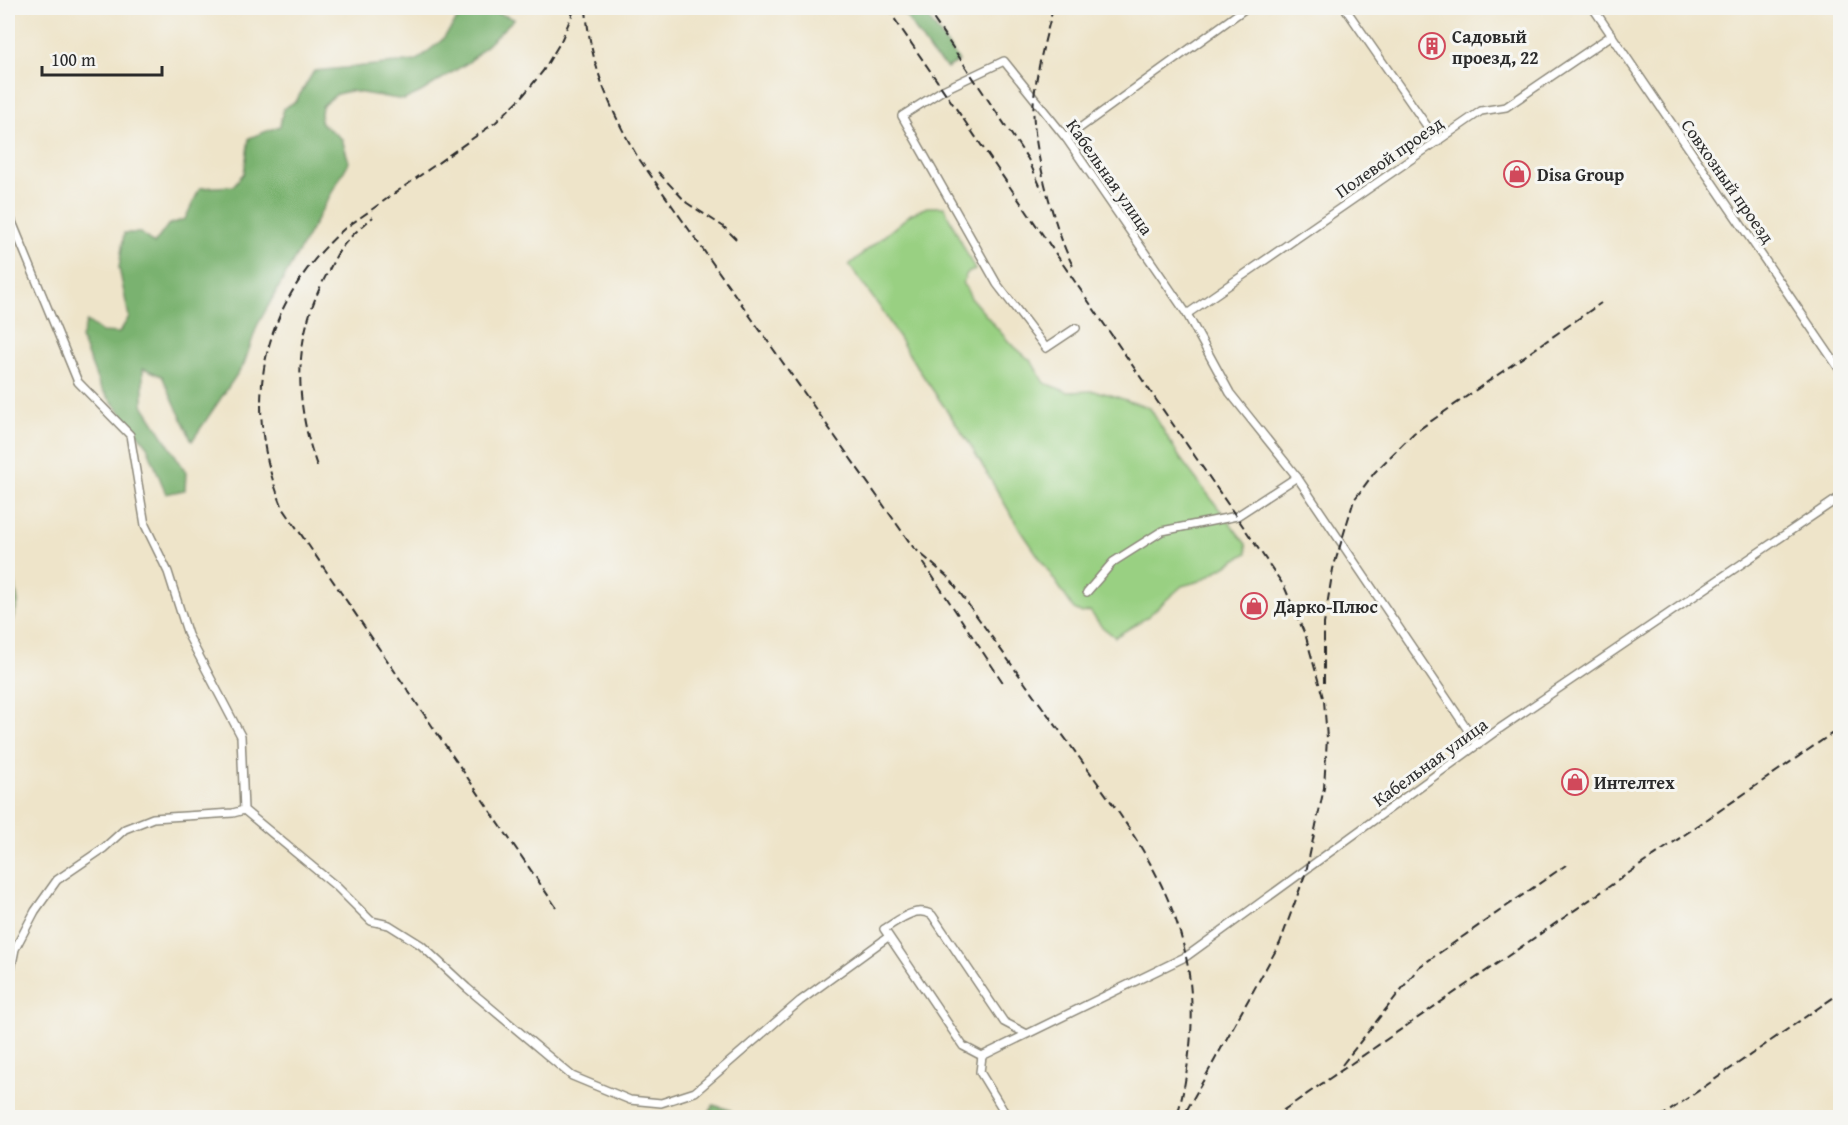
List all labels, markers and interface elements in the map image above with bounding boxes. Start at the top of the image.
place label: Садовый проезд, 22 [1452,23,1539,71]
building icon: Садовый проезд, 22 [1417,31,1447,61]
scale bar [42,39,162,77]
text: 100 m [51,46,96,73]
street label: Полевой проезд [1329,109,1449,204]
street label: Кабельная улица [1060,113,1160,241]
street label: Совхозный проезд [1675,113,1781,249]
shop icon: Disa Group [1502,159,1532,189]
place label: Disa Group [1537,161,1624,188]
shop icon: Дарко-Плюс [1239,591,1269,621]
place label: Дарко-Плюс [1273,593,1378,620]
street label: Кабельная улица [1367,711,1493,813]
shop icon: Интелтех [1560,767,1590,797]
place label: Интелтех [1594,769,1675,796]

